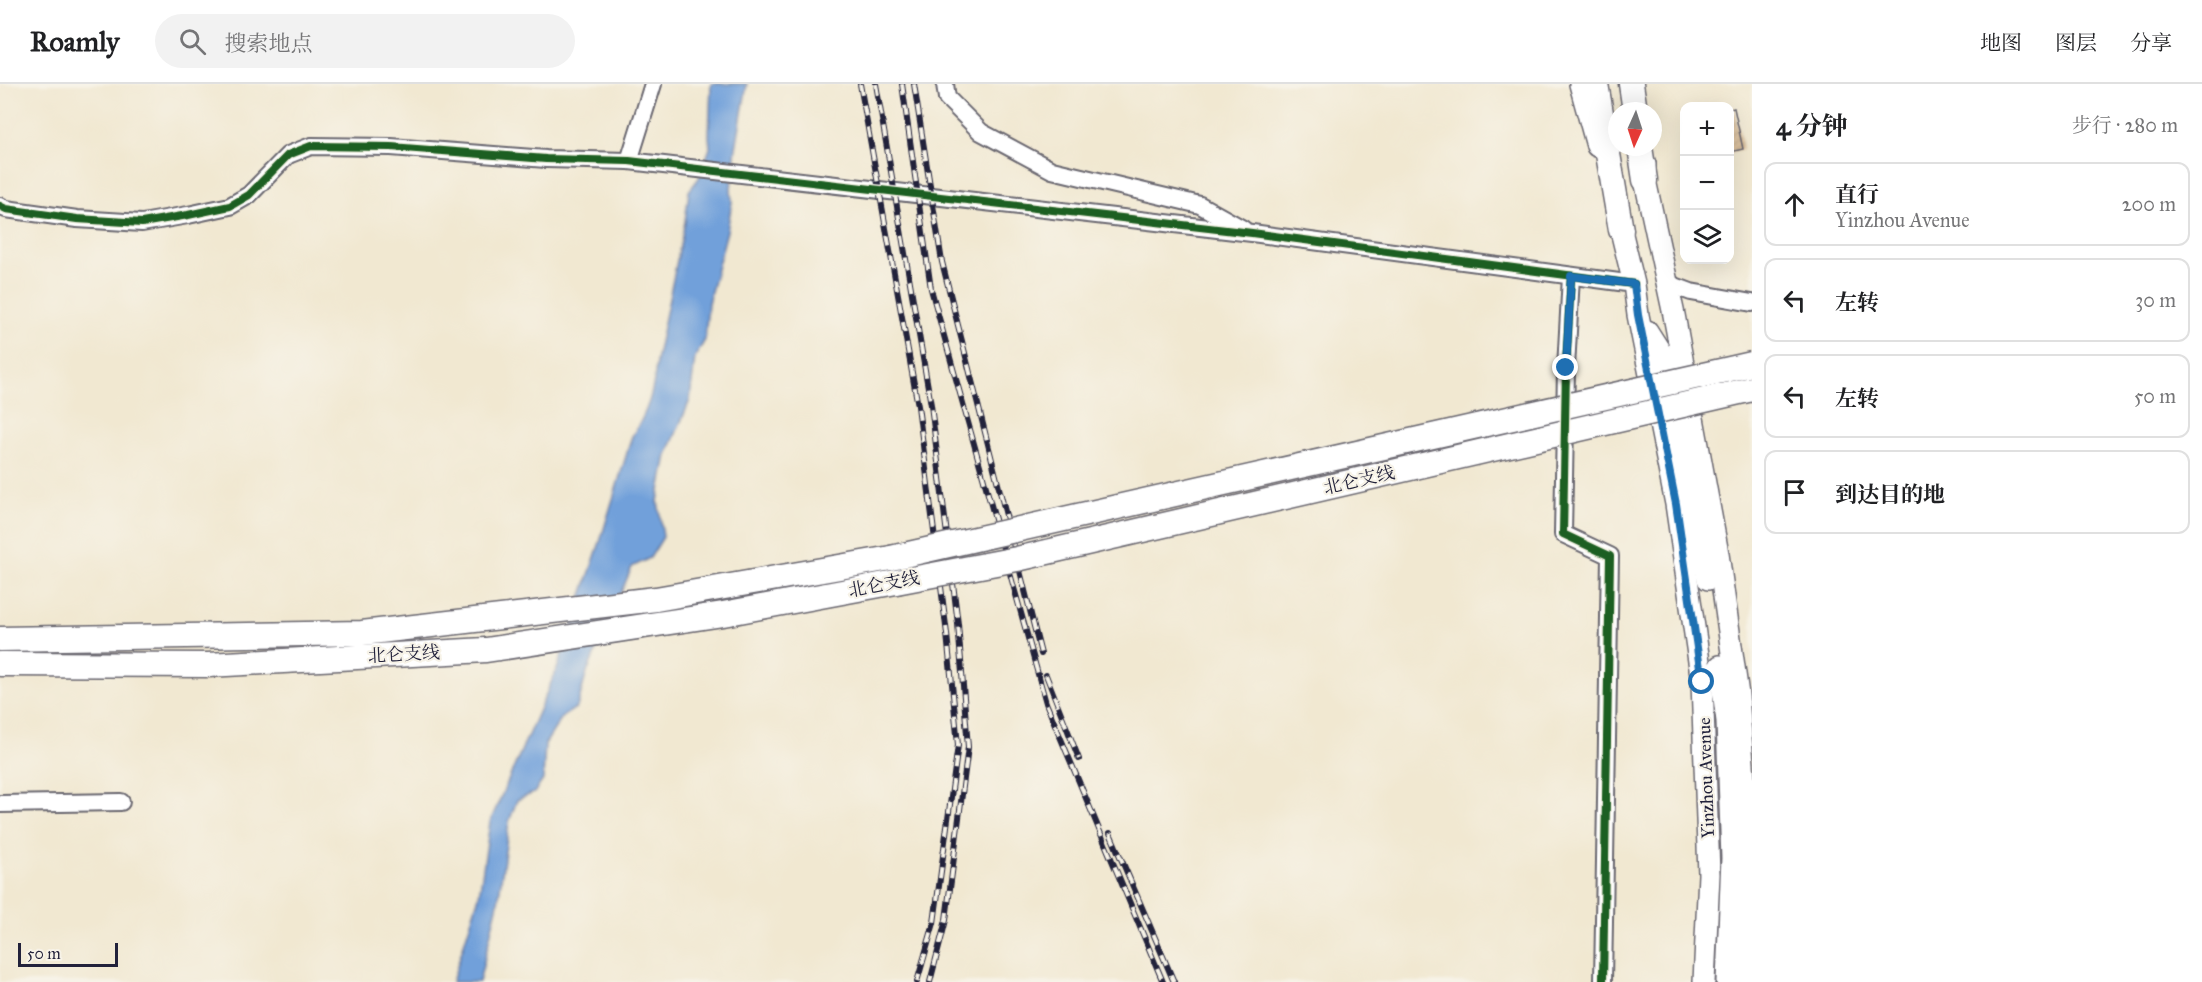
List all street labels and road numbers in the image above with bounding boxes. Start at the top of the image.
street label: 北仑支线 [1321,461,1397,499]
street label: 北仑支线 [847,566,921,602]
street label: 北仑支线 [367,641,441,667]
street label: Yinzhou Avenue [1693,717,1719,839]

